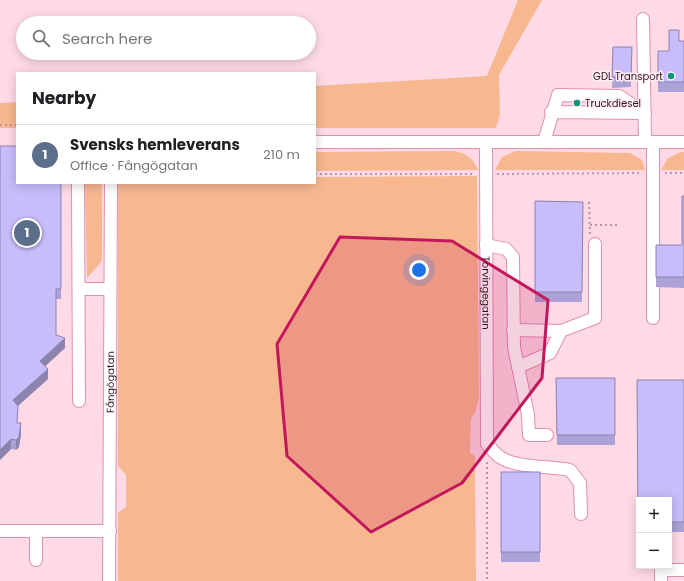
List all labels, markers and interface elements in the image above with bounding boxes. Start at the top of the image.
search box [16,16,316,60]
icon: search [30,27,52,49]
text: Search here [62,28,152,49]
place label: GDL Transport [593,69,663,84]
marker: GDL Transport [666,71,676,81]
text: Nearby [32,86,96,110]
place label: Truckdiesel [585,96,641,111]
marker: Truckdiesel [572,98,582,108]
text: Svensks hemleverans [70,134,240,155]
text: 1 [43,145,47,164]
text: 210 m [263,145,300,164]
text: Office · Fångögatan [70,156,198,175]
pin: 1 [14,218,40,248]
street label: Torvingegatan [478,256,494,330]
your location [409,260,429,280]
street label: Fångögatan [103,351,118,413]
map controls [636,497,672,569]
button: + [636,497,672,533]
button: − [636,533,672,569]

